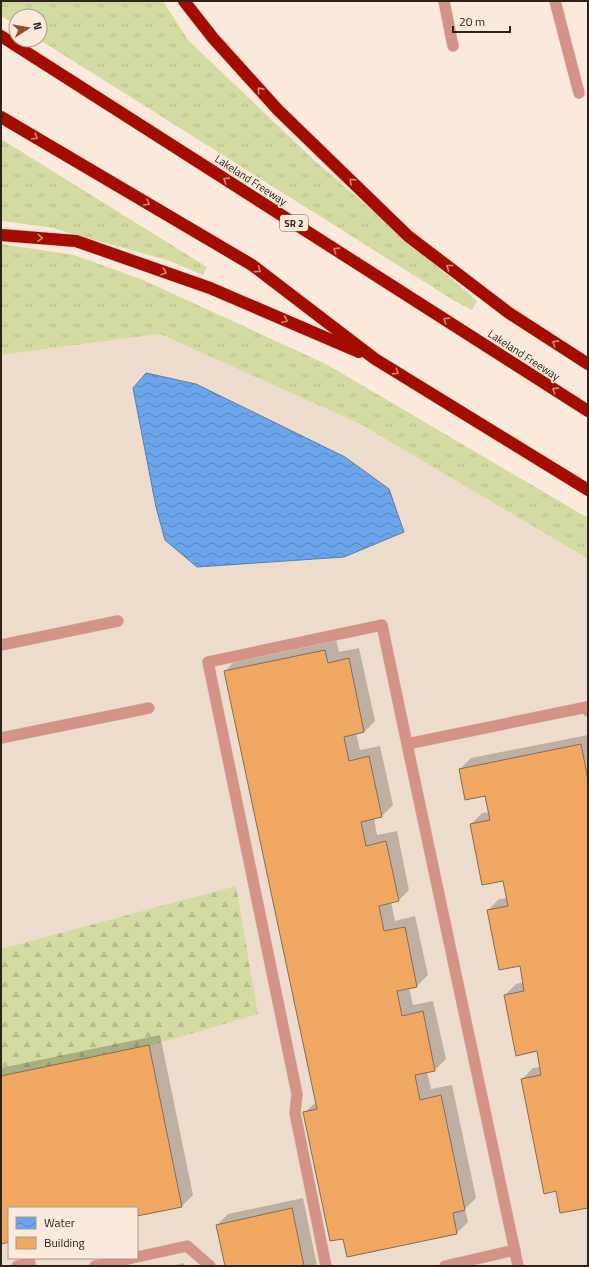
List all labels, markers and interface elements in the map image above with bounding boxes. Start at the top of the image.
north arrow [8,8,48,48]
scale bar [453,8,510,34]
text: 20 m [459,12,485,31]
text: N [29,21,46,31]
one-way arrow [257,87,265,95]
one-way arrow [31,132,38,139]
street label: Lakeland Freeway [212,151,291,210]
one-way arrow [224,178,231,185]
one-way arrow [349,179,357,186]
one-way arrow [142,198,149,206]
road number: SR 2 [280,215,308,231]
one-way arrow [37,234,43,243]
one-way arrow [333,247,340,255]
one-way arrow [254,265,261,273]
one-way arrow [447,265,454,272]
one-way arrow [161,268,168,276]
one-way arrow [282,316,289,324]
one-way arrow [443,318,450,325]
street label: Lakeland Freeway [485,326,564,385]
one-way arrow [552,340,559,348]
one-way arrow [392,367,399,374]
one-way arrow [552,387,559,395]
legend [8,1207,138,1259]
text: Water [44,1213,75,1232]
text: Building [44,1233,85,1252]

